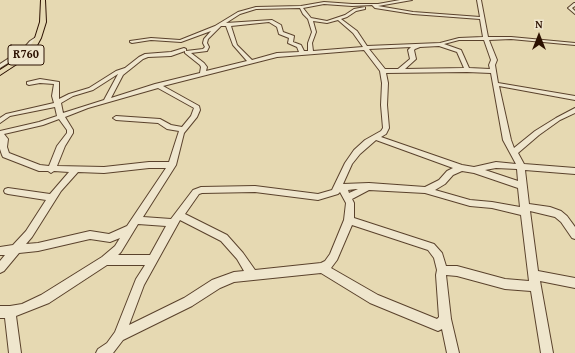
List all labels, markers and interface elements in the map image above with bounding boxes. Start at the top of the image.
north arrow [519,16,559,56]
text: N [535,16,543,32]
road number: R760 [8,45,44,65]

